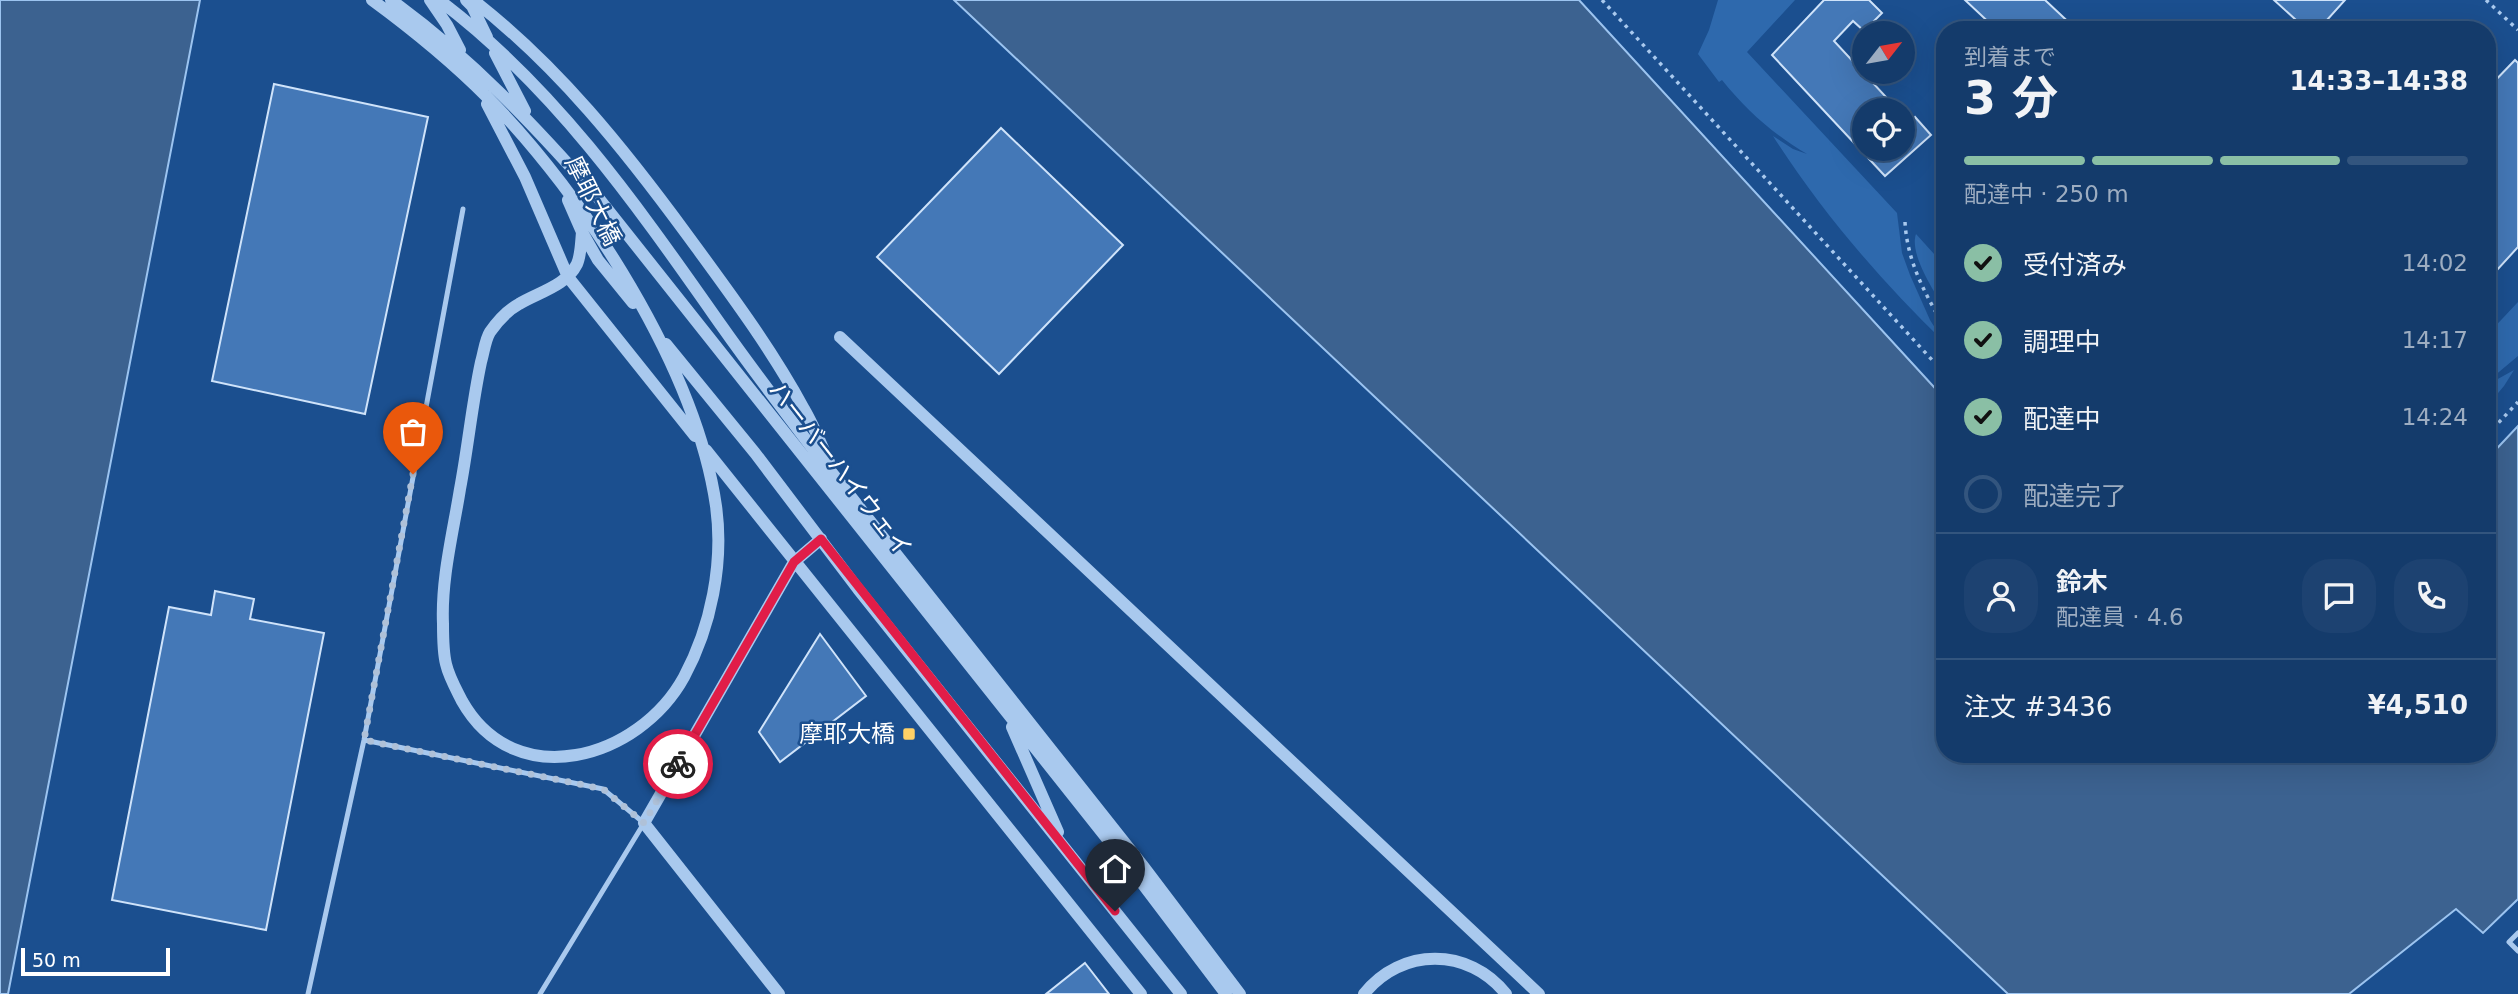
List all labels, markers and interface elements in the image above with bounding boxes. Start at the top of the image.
north arrow [1852,21,1914,84]
map controls [1852,21,1915,161]
text: 到着まで [1964,44,2056,70]
text: 14:33–14:38 [2289,66,2468,96]
text: 3 分 [1964,71,2058,125]
button: locate [1852,98,1915,161]
street label: 摩耶大橋 [559,152,627,250]
text: 配達中 · 250 m [1964,181,2129,207]
icon: check [1964,244,2002,282]
text: 受付済み [2023,250,2127,280]
text: 14:02 [2402,250,2468,276]
icon: check [1964,321,2002,359]
text: 調理中 [2023,327,2101,357]
text: 14:17 [2402,327,2468,353]
street label: ハーバーハイウェイ [763,376,917,562]
icon: check [1964,398,2002,436]
pin [383,402,443,474]
text: 配達中 [2023,404,2101,434]
text: 14:24 [2402,404,2468,430]
icon: bag [394,413,432,451]
text: 配達完了 [2023,481,2127,511]
button: person [1964,559,2038,633]
button: chat [2302,559,2376,633]
button: phone [2394,559,2468,633]
text: 鈴木 [2056,567,2108,597]
text: 配達員 · 4.6 [2056,604,2184,630]
text: ¥4,510 [2368,690,2468,720]
text: 注文 #3436 [1964,692,2112,722]
place label: 摩耶大橋 [799,720,895,748]
marker: 摩耶大橋 [901,726,917,742]
courier [643,729,713,799]
icon: bike [659,745,697,783]
pin [1085,839,1145,911]
icon: home [1096,850,1134,888]
scale bar [21,945,170,977]
text: 50 m [32,949,81,971]

